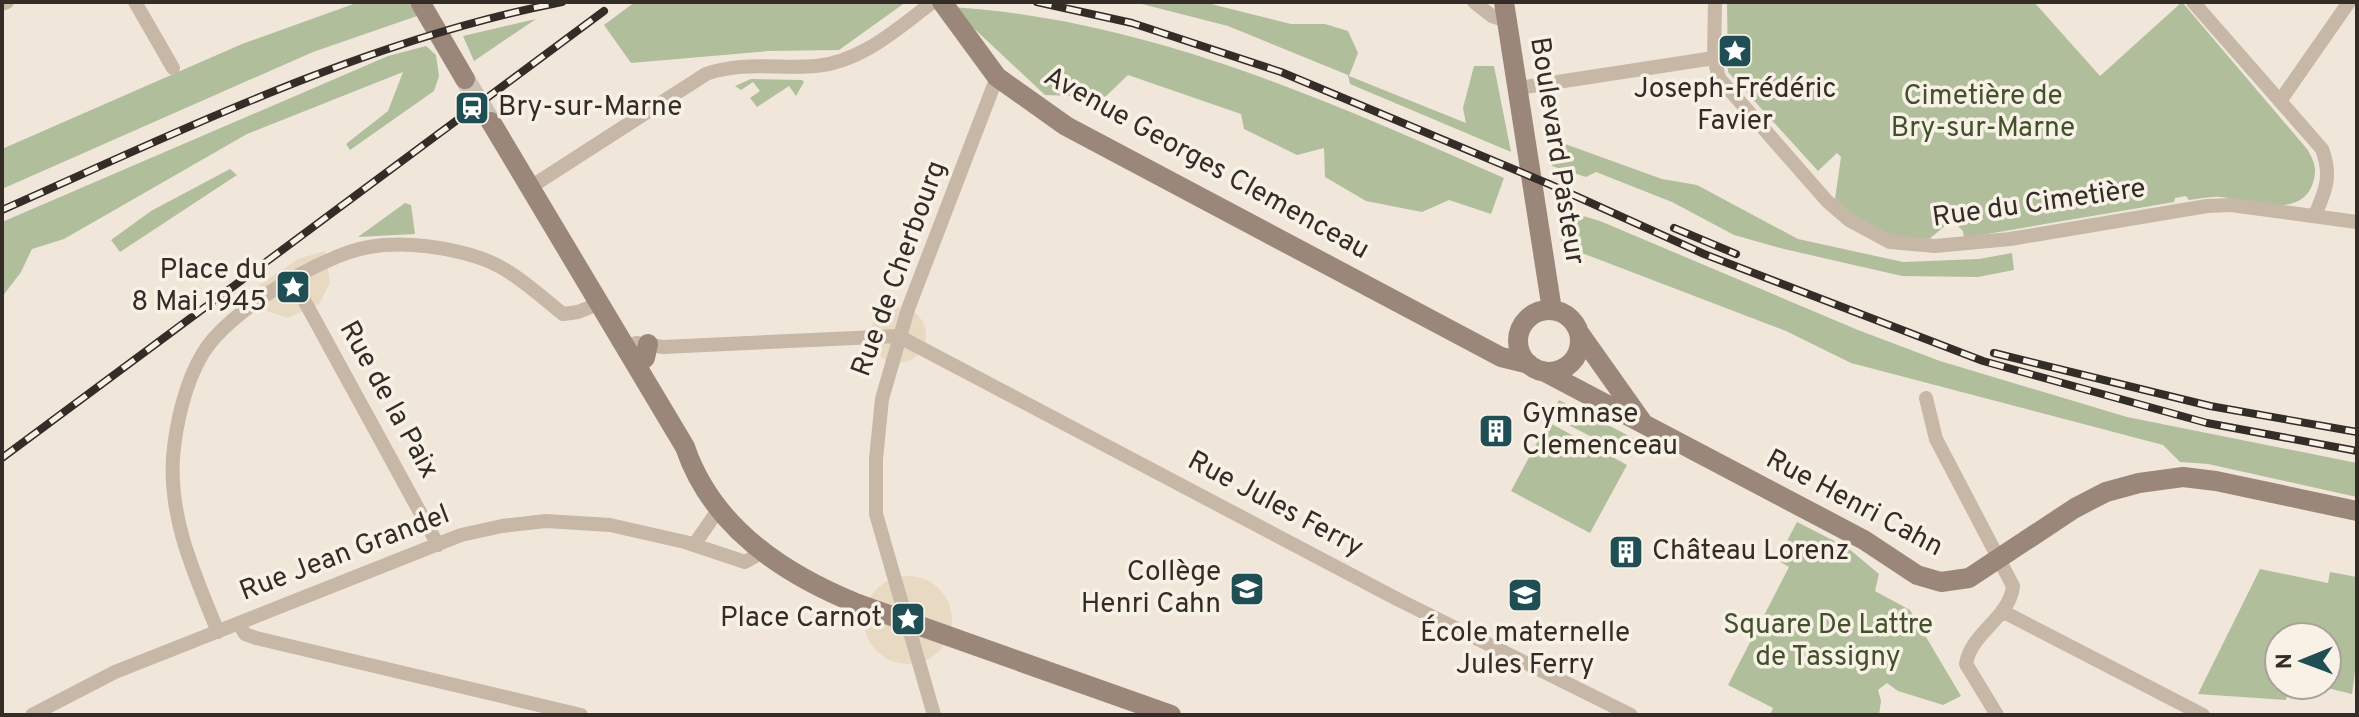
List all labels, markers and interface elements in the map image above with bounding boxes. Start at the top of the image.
place icon: Joseph-Frédéric Favier [1716,32,1754,70]
street label: Boulevard Pasteur [1520,35,1592,268]
street label: Avenue Georges Clemenceau [1037,59,1375,269]
place label: Joseph-Frédéric Favier [1634,72,1836,140]
park label: Cimetière de Bry-sur-Marne [1891,79,2075,147]
station icon: Bry-sur-Marne [453,89,491,127]
place label: Bry-sur-Marne [498,90,682,126]
street label: Rue de Cherbourg [844,156,956,382]
street label: Rue du Cimetière [1930,171,2148,237]
place label: Place du 8 Mai 1945 [131,253,267,321]
place icon: Place du 8 Mai 1945 [274,268,312,306]
street label: Rue de la Paix [330,315,446,485]
place label: Gymnase Clemenceau [1522,397,1678,465]
building icon: Gymnase Clemenceau [1477,412,1515,450]
street label: Rue Henri Cahn [1759,442,1949,566]
street label: Rue Jules Ferry [1181,444,1369,566]
street label: Rue Jean Grandel [235,497,455,611]
building icon: Château Lorenz [1607,533,1645,571]
place label: Château Lorenz [1652,534,1849,570]
place label: Collège Henri Cahn [1081,555,1221,623]
school or university icon: Collège Henri Cahn [1228,570,1266,608]
school or university icon: École maternelle Jules Ferry [1506,576,1544,614]
place icon: Place Carnot [889,600,927,638]
place label: Place Carnot [720,601,882,637]
park label: Square De Lattre de Tassigny [1723,608,1933,676]
place label: École maternelle Jules Ferry [1420,614,1630,684]
north arrow [2263,621,2343,701]
text: N [2272,653,2299,669]

